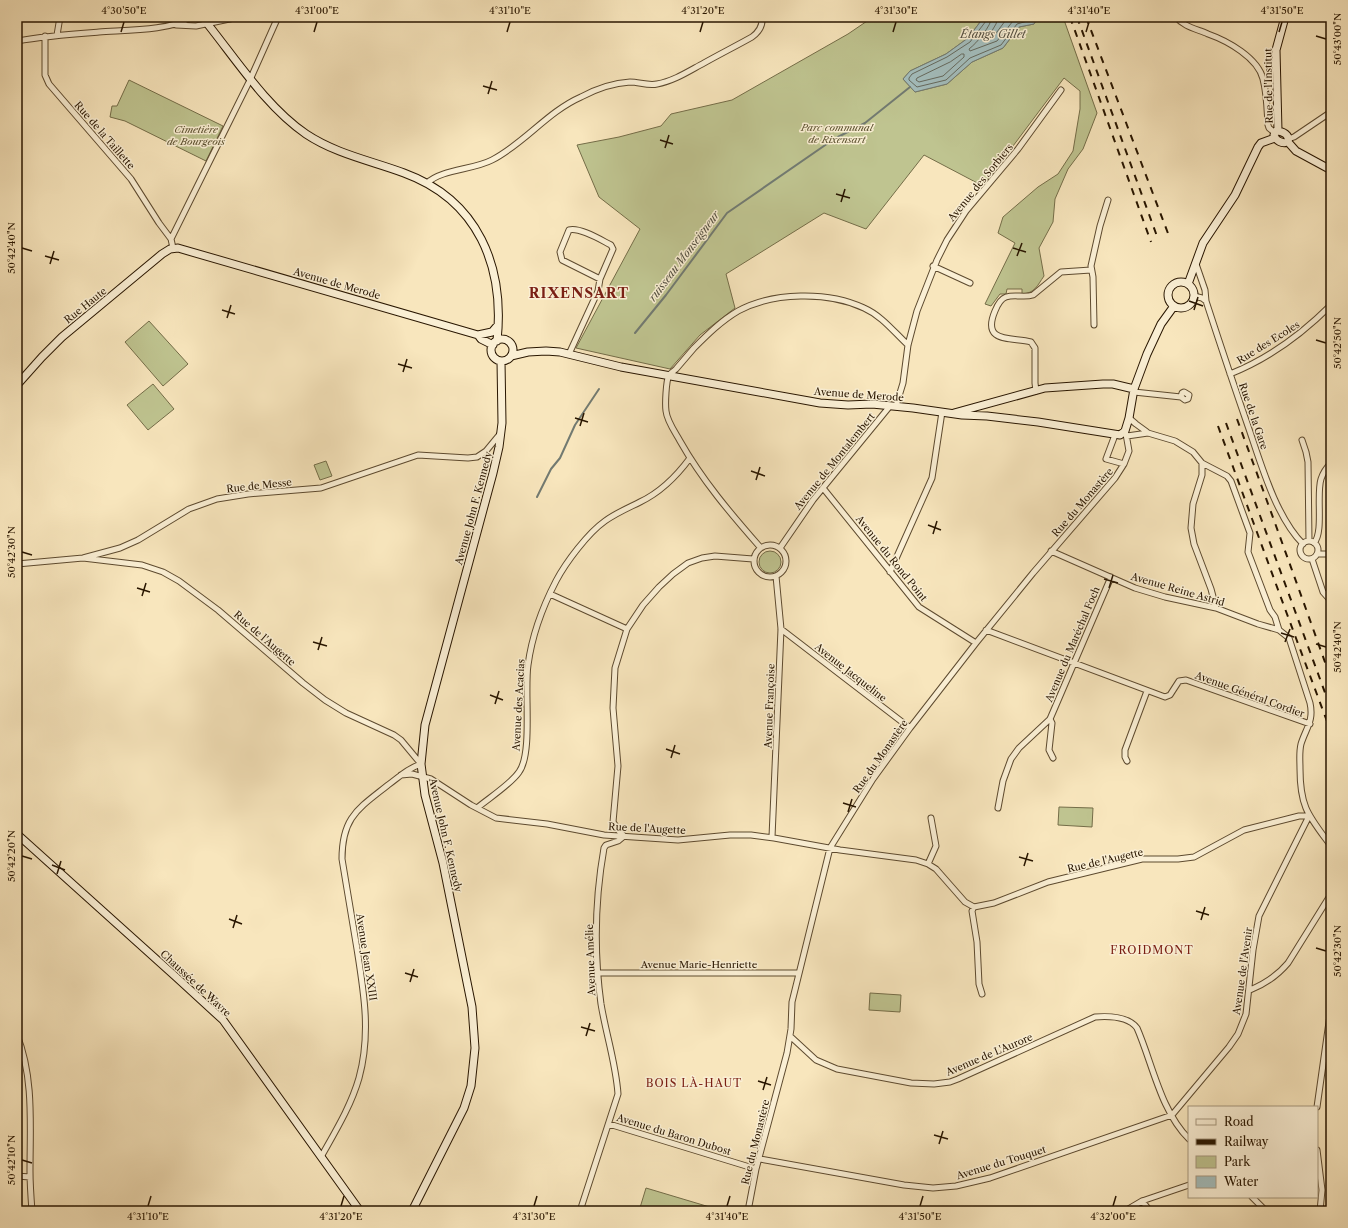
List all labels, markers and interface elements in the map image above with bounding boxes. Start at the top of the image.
text: 4°30'50"E [101,4,147,17]
text: 4°31'00"E [295,4,339,17]
text: 4°31'10"E [489,4,531,17]
text: 4°31'20"E [681,4,725,17]
text: 4°31'30"E [874,4,918,17]
text: 4°31'40"E [1068,4,1111,17]
text: 4°31'50"E [1260,4,1304,17]
text: 50°43'00"N [1331,13,1344,65]
water label: Étangs Gillet [959,27,1027,41]
street label: Rue de l'Institut [1261,48,1276,124]
street label: Rue de la Taillette [72,99,138,172]
park label: Parc communal de Rixensart [800,121,875,146]
park label: Cimetière de Bourgeois [167,123,226,148]
street label: Avenue des Sorbiers [944,141,1016,225]
water label: ruisseau Monseigneur [645,207,723,305]
text: 50°42'40"N [5,222,18,274]
street label: Avenue de Merode [291,265,382,302]
street label: Rue Haute [61,284,109,326]
district label: RIXENSART [529,284,629,302]
text: 50°42'50"N [1331,317,1344,369]
street label: Rue des Ecoles [1234,318,1302,367]
street label: Rue de la Gare [1236,381,1271,452]
street label: Avenue de Merode [813,385,905,404]
street label: Avenue de Montalembert [791,410,878,513]
street label: Avenue John F. Kennedy [452,450,495,567]
street label: Rue du Monastère [1049,465,1116,540]
street label: Rue de Messe [226,476,293,495]
street label: Avenue du Rond Point [852,512,931,604]
text: 50°42'30"N [5,526,18,578]
street label: Avenue Reine Astrid [1129,570,1226,609]
street label: Avenue du Maréchal Foch [1042,584,1103,705]
street label: Rue de l'Augette [231,608,299,669]
text: 50°42'40"N [1331,621,1344,673]
street label: Avenue Jacqueline [811,640,890,705]
street label: Avenue des Acacias [510,659,527,752]
street label: Avenue Françoise [761,663,777,750]
street label: Avenue Général Cordier [1192,668,1307,721]
street label: Rue du Monastère [850,716,911,796]
street label: Avenue John F. Kennedy [426,776,465,894]
street label: Rue de l'Augette [608,820,686,837]
text: 50°42'20"N [5,830,18,882]
street label: Rue de l'Augette [1066,845,1145,876]
street label: Avenue Jean XXIII [353,911,380,1002]
street label: Avenue Amélie [583,924,598,997]
text: 50°42'30"N [1331,925,1344,977]
street label: Avenue de l'Avenir [1230,926,1255,1017]
district label: FROIDMONT [1110,943,1194,957]
street label: Chaussée de Wavre [158,947,234,1020]
street label: Avenue Marie-Henriette [640,958,758,971]
street label: Avenue de L'Aurore [943,1030,1035,1079]
district label: BOIS LÀ-HAUT [646,1076,742,1090]
street label: Rue du Monastère [739,1098,772,1186]
legend [1188,1106,1318,1198]
street label: Avenue du Baron Dubost [614,1111,733,1158]
text: Road [1224,1114,1254,1129]
text: Railway [1224,1134,1269,1149]
text: 50°42'10"N [5,1135,18,1185]
street label: Avenue du Touquet [954,1143,1048,1183]
text: Park [1224,1154,1251,1169]
text: Water [1223,1174,1258,1189]
text: 4°31'10"E [127,1210,169,1223]
text: 4°31'20"E [319,1210,363,1223]
text: 4°31'30"E [512,1210,556,1223]
text: 4°31'40"E [706,1210,749,1223]
text: 4°31'50"E [898,1210,942,1223]
text: 4°32'00"E [1090,1210,1136,1223]

